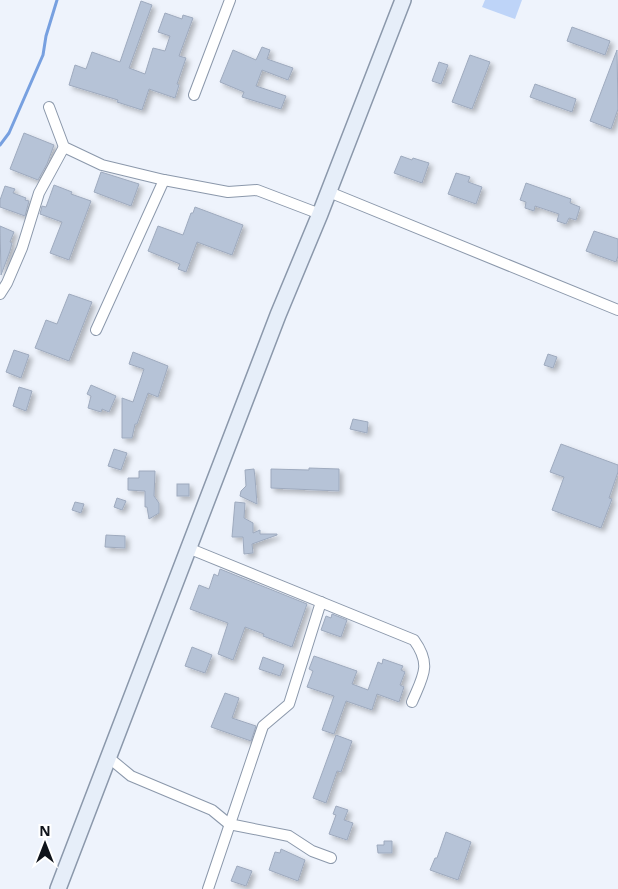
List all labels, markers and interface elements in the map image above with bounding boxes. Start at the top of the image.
north arrow [20,819,70,869]
text: N [39,821,51,840]

